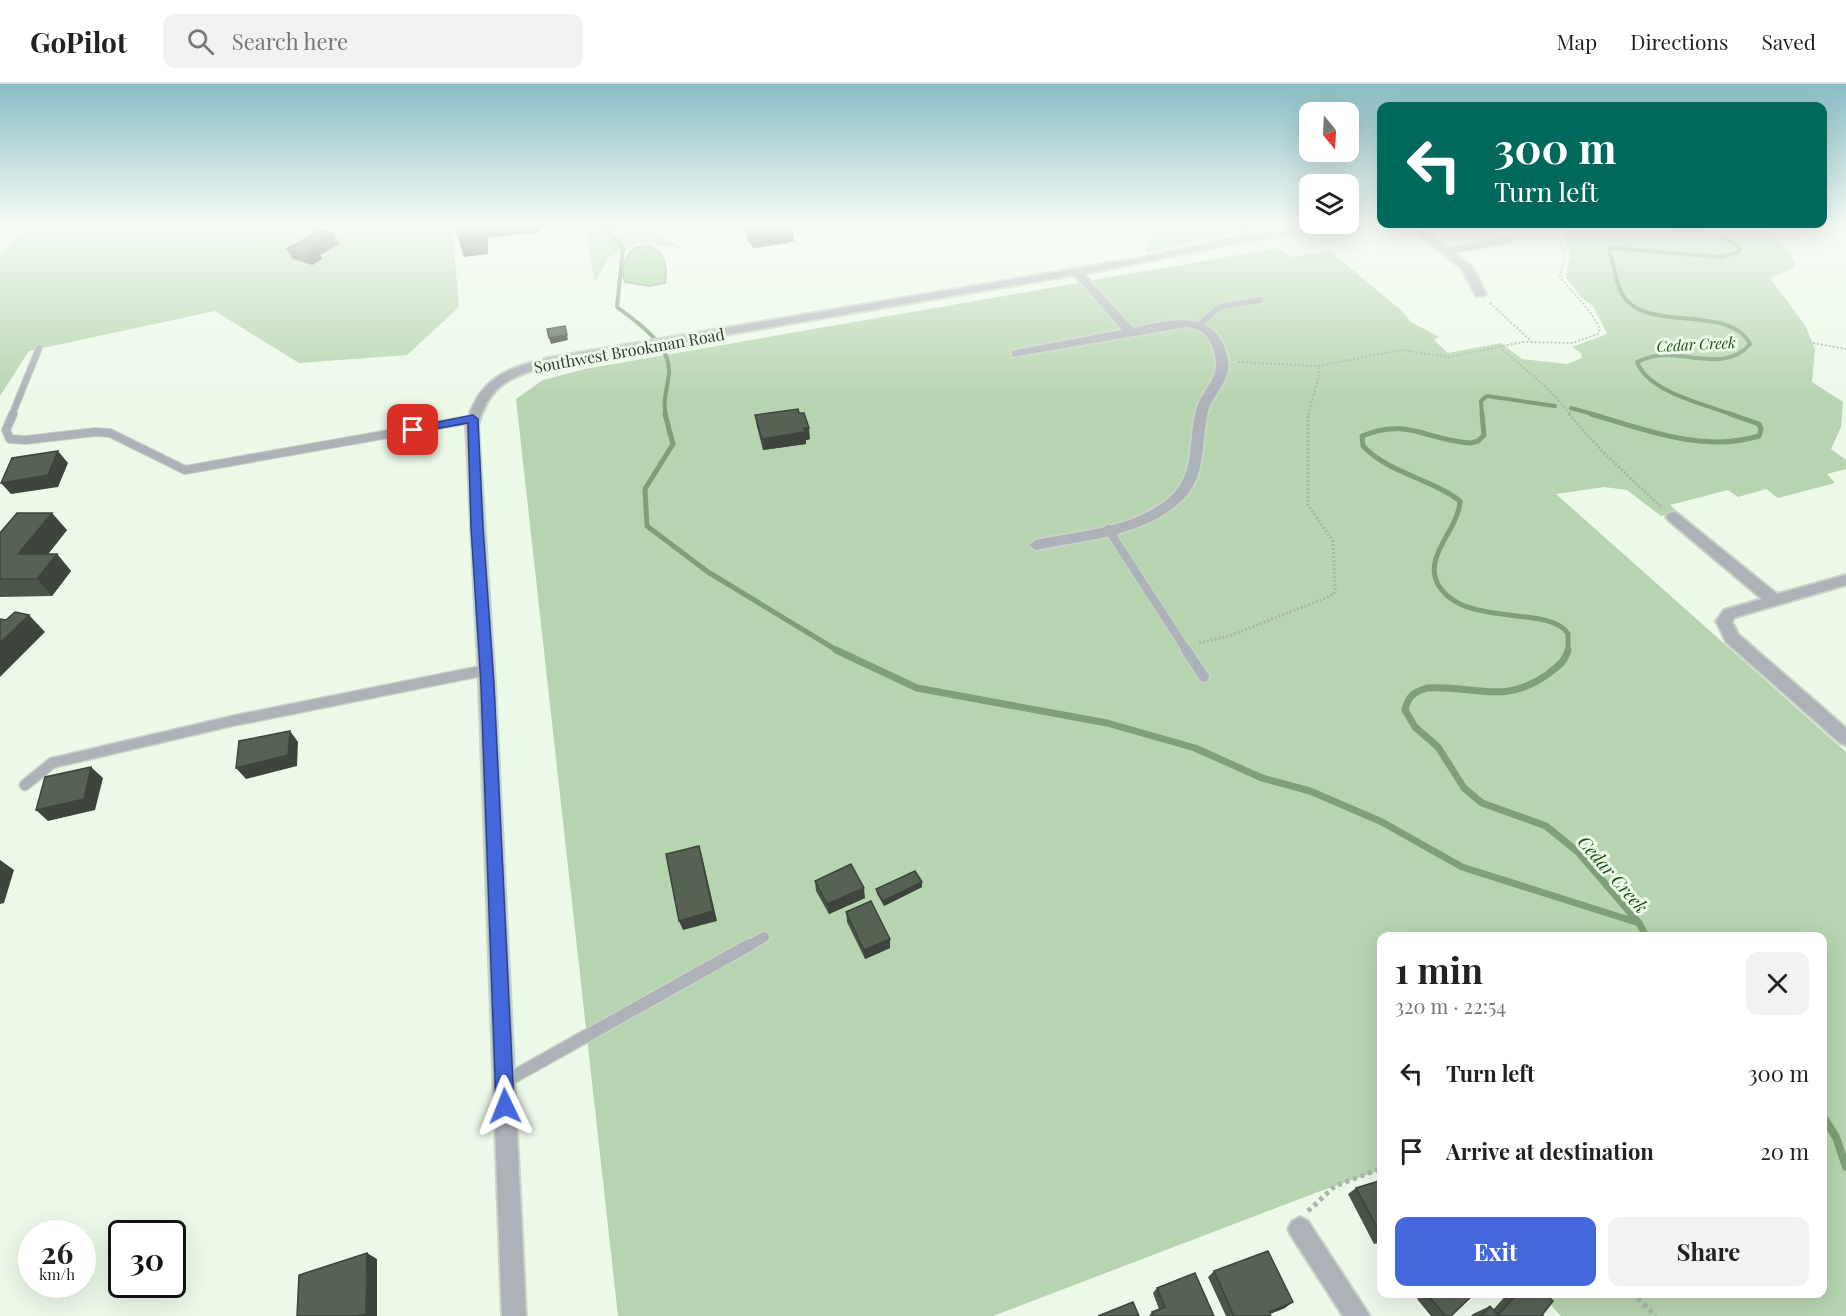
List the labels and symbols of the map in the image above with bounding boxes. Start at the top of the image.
north arrow [1299,102,1359,162]
street label: Southwest Brookman Road [532,323,726,377]
water label: Cedar Creek [1656,332,1736,356]
pin [387,404,438,455]
water label: Cedar Creek [1573,830,1653,918]
position arrow [473,1074,537,1138]
speed limit sign: 30 [108,1220,186,1298]

